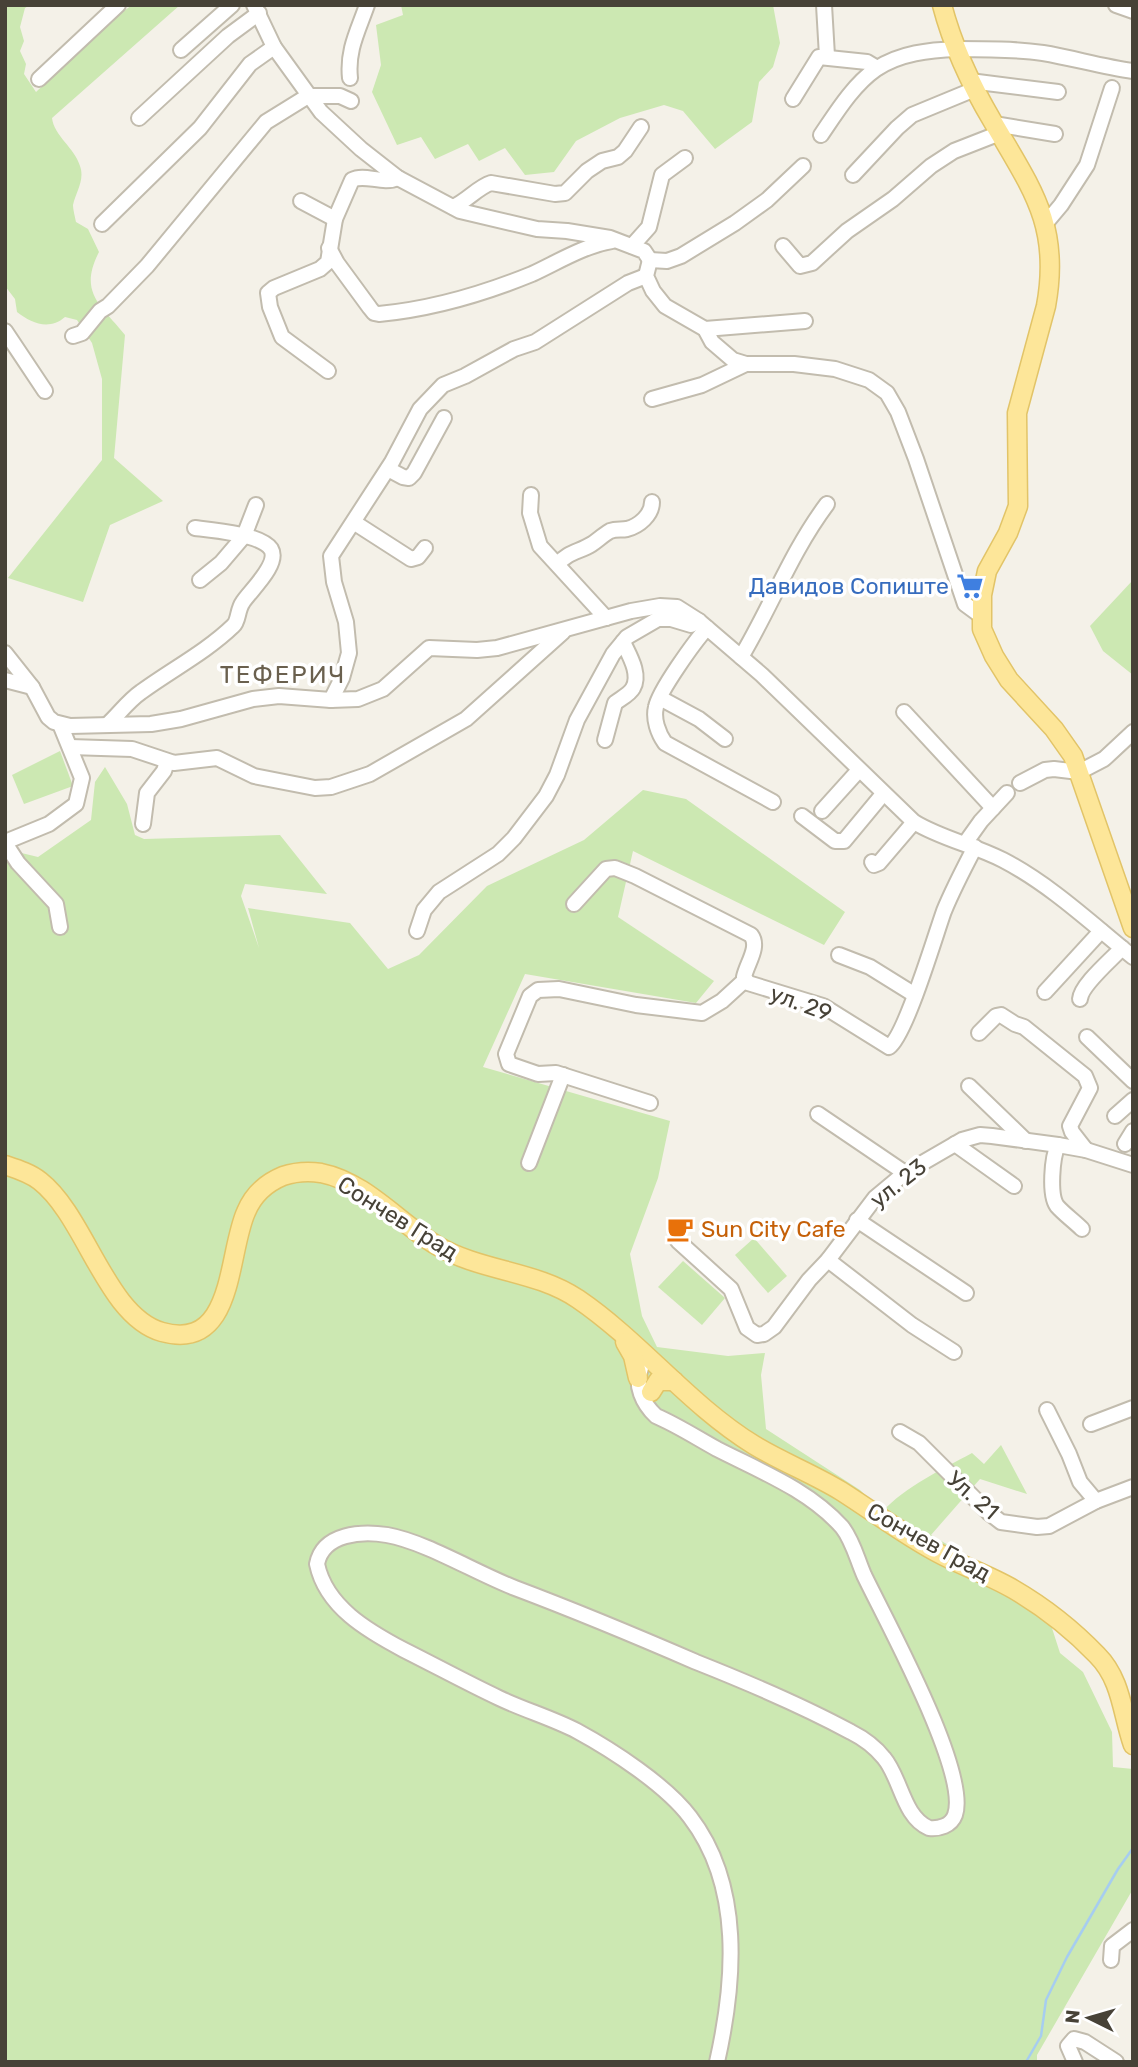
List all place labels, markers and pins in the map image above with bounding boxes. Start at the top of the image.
supermarket icon: Давидов Сопиште [955,571,985,601]
place label: Давидов Сопиште [749,572,949,600]
cafe icon: Sun City Cafe [665,1214,695,1244]
place label: Sun City Cafe [701,1215,846,1243]

